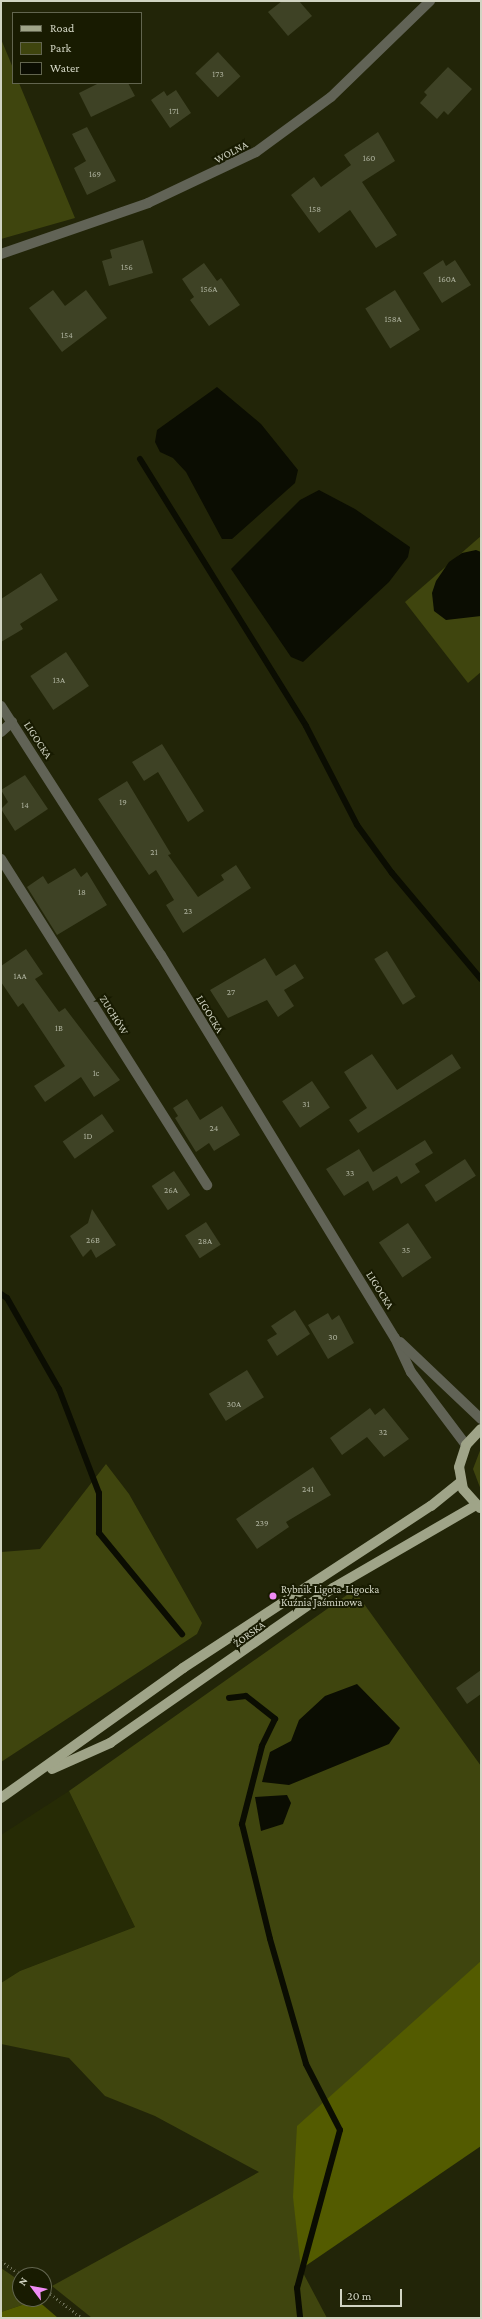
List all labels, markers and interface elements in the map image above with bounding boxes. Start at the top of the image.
legend [12,12,142,84]
text: Road [50,21,74,35]
text: Park [50,41,71,55]
text: Water [50,61,79,75]
house number: 173 [212,69,224,79]
house number: 171 [169,106,179,116]
street label: WOLNA [212,138,250,166]
house number: 160 [363,153,375,163]
house number: 169 [89,169,101,179]
house number: 158 [309,204,321,214]
house number: 156 [121,262,133,272]
house number: 160A [438,274,456,284]
house number: 156A [201,284,217,294]
house number: 158A [384,314,402,324]
house number: 154 [61,330,73,340]
house number: 13A [53,675,65,685]
street label: LIGOCKA [21,719,55,761]
house number: 19 [119,797,127,807]
house number: 14 [21,800,29,810]
house number: 21 [150,847,158,857]
house number: 18 [78,887,86,897]
house number: 23 [184,906,192,916]
house number: 1AA [13,971,27,981]
house number: 27 [227,987,235,997]
street label: ZUCHÓW [97,993,131,1037]
street label: LIGOCKA [194,993,226,1035]
house number: 1B [55,1023,63,1033]
house number: 1c [93,1068,99,1078]
house number: 31 [302,1099,310,1109]
house number: 24 [210,1123,218,1133]
house number: 1D [84,1131,92,1141]
house number: 33 [346,1168,354,1178]
house number: 26A [164,1185,178,1195]
house number: 26B [86,1235,100,1245]
house number: 28A [198,1236,212,1246]
house number: 35 [402,1245,410,1255]
street label: LIGOCKA [363,1269,397,1311]
house number: 30 [328,1332,338,1342]
house number: 30A [227,1399,241,1409]
house number: 32 [379,1427,387,1437]
house number: 241 [302,1484,314,1494]
house number: 239 [255,1518,269,1528]
place label: Rybnik Ligota-Ligocka Kuźnia Jaśminowa [281,1583,379,1609]
marker: Rybnik Ligota-Ligocka Kuźnia Jaśminowa [268,1591,278,1601]
street label: ŻORSKA [230,1618,268,1650]
north arrow [12,2267,52,2307]
text: N [16,2275,30,2288]
scale bar [342,2281,404,2307]
text: 20 m [347,2289,371,2303]

